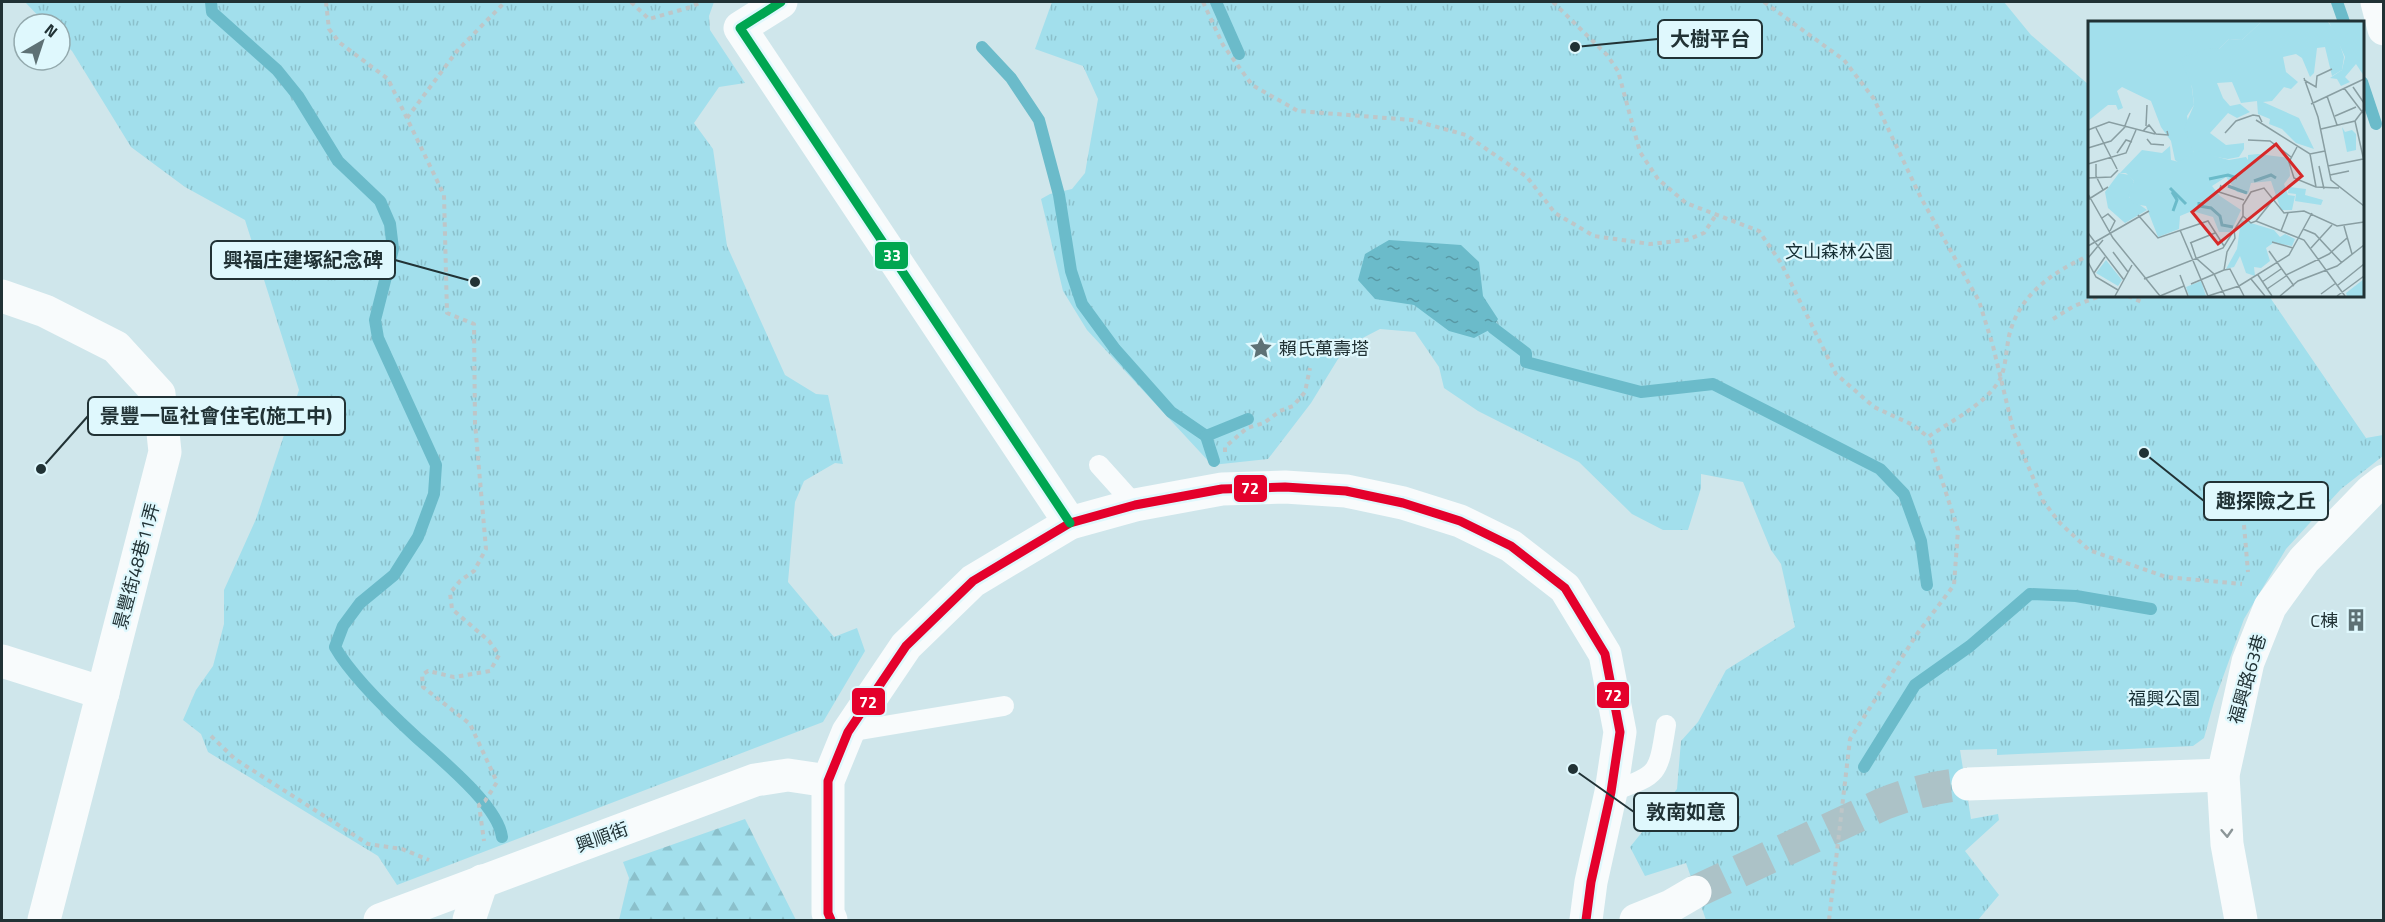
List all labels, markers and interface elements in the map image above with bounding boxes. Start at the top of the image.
north arrow [12,12,72,72]
text: N [40,18,63,43]
callout: 大樹平台 [1658,20,1762,58]
inset map [2088,21,2364,297]
text: 大樹平台 [1670,23,1750,54]
park label: 文山森林公園 [1785,238,1893,265]
callout: 興福庄建塚紀念碑 [211,241,395,279]
line badge: 33 [874,241,909,270]
text: 33 [883,243,901,267]
text: 興福庄建塚紀念碑 [223,244,383,275]
place icon: 賴氏萬壽塔 [1248,335,1274,361]
place label: 賴氏萬壽塔 [1279,335,1369,362]
callout: 景豐一區社會住宅(施工中) [88,397,345,435]
text: 景豐一區社會住宅(施工中) [100,400,332,431]
line badge: 72 [1233,474,1268,503]
text: 72 [1241,476,1259,500]
callout: 趣探險之丘 [2204,482,2328,520]
text: 趣探險之丘 [2216,485,2316,516]
street label: 景豐街48巷11弄 [106,500,166,632]
place label: C棟 [2310,607,2338,634]
building icon: C棟 [2343,607,2369,633]
street label: 福興路63巷 [2221,631,2273,727]
line badge: 72 [1596,681,1630,709]
text: 72 [1604,683,1622,707]
park label: 福興公園 [2128,685,2200,712]
line badge: 72 [851,687,886,716]
text: 72 [859,690,877,714]
callout: 敦南如意 [1634,793,1738,831]
text: 敦南如意 [1646,796,1726,827]
street label: 興順街 [572,815,632,859]
one-way arrow [2220,829,2233,838]

